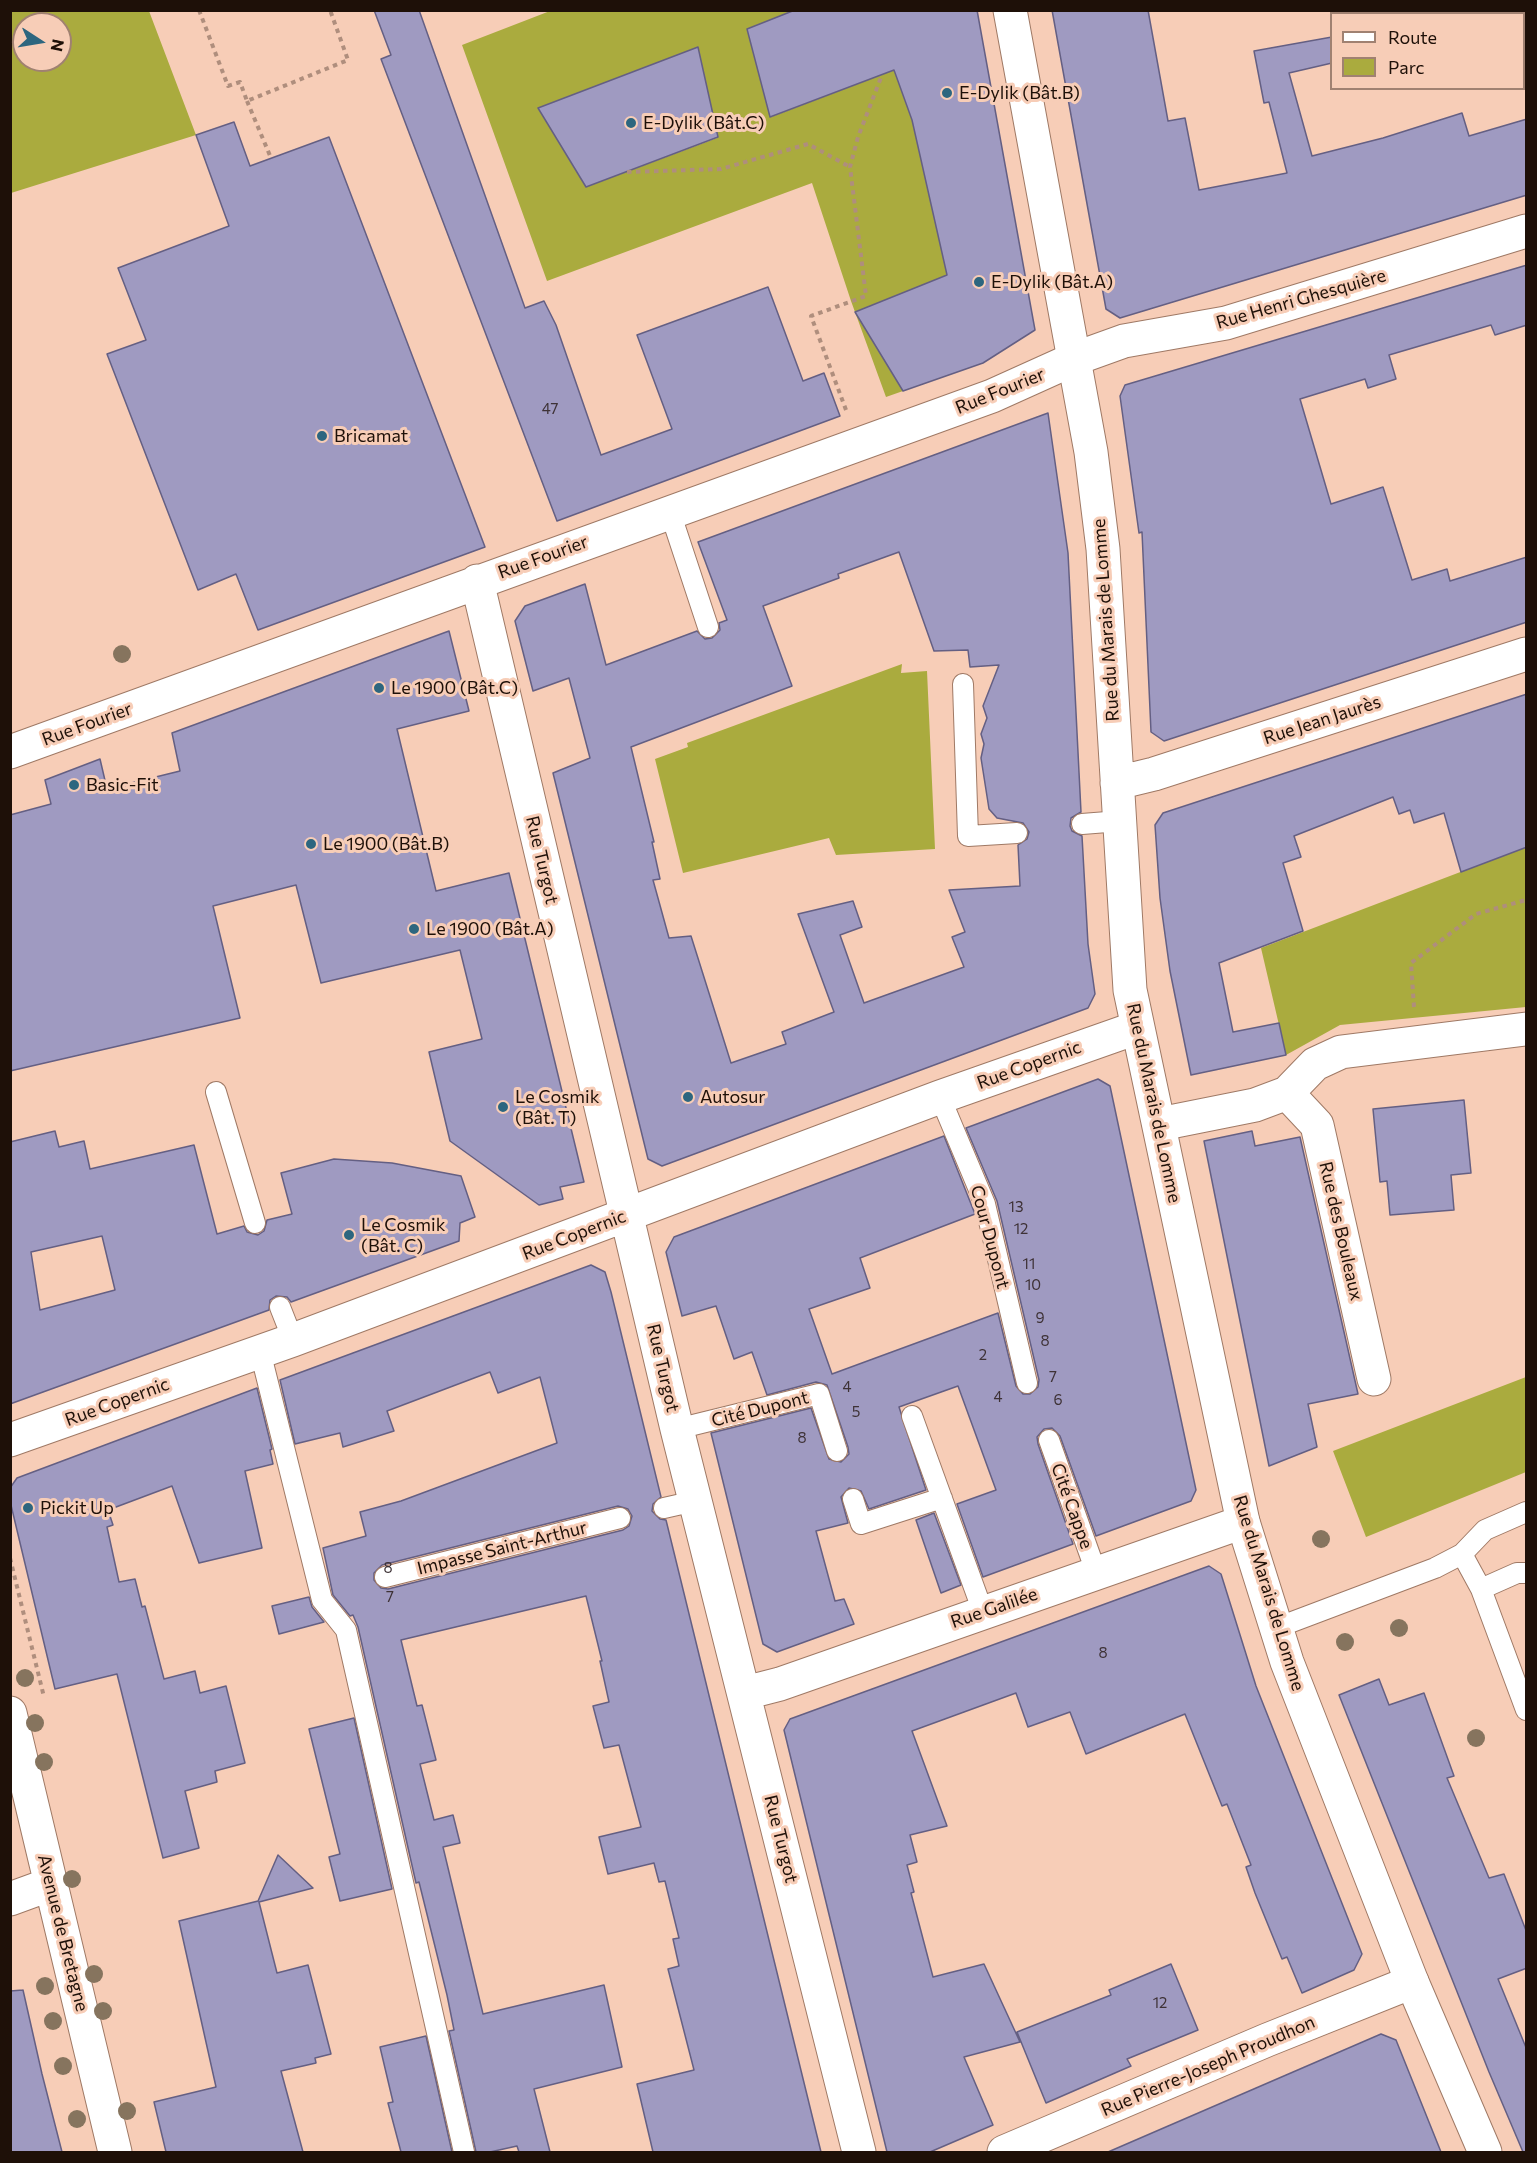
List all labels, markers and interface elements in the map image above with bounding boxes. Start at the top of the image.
north arrow [12,12,72,72]
legend [1330,12,1525,90]
text: Route [1388,26,1437,48]
text: N [48,38,69,53]
text: Parc [1388,56,1425,78]
place label: E-Dylik (Bât.B) [959,82,1080,104]
marker: E-Dylik (Bât.B) [940,86,954,100]
place label: E-Dylik (Bât.C) [643,112,765,134]
marker: E-Dylik (Bât.C) [624,116,638,130]
street label: Rue Henri Ghesquière [1214,264,1388,334]
place label: E-Dylik (Bât.A) [991,271,1113,293]
marker: E-Dylik (Bât.A) [972,275,986,289]
street label: Rue Fourier [952,363,1048,419]
house number: 47 [542,400,558,418]
place label: Bricamat [334,425,408,447]
marker: Bricamat [315,429,329,443]
street label: Rue du Marais de Lomme [1088,518,1124,722]
street label: Rue Fourier [495,531,591,583]
place label: Le 1900 (Bât.C) [391,677,518,699]
marker: Le 1900 (Bât.C) [372,681,386,695]
street label: Rue Jean Jaurès [1261,691,1383,749]
street label: Rue Fourier [39,698,135,750]
place label: Basic-Fit [86,774,159,796]
marker: Basic-Fit [67,778,81,792]
street label: Rue Turgot [521,814,563,906]
place label: Le 1900 (Bât.B) [323,833,450,855]
marker: Le 1900 (Bât.B) [304,837,318,851]
place label: Le 1900 (Bât.A) [426,918,554,940]
marker: Le 1900 (Bât.A) [407,922,421,936]
street label: Rue du Marais de Lomme [1122,1001,1186,1205]
street label: Rue Copernic [974,1036,1084,1094]
place label: Le Cosmik (Bât. T) [515,1086,599,1128]
place label: Autosur [700,1086,766,1108]
marker: Autosur [681,1090,695,1104]
marker: Le Cosmik (Bât. T) [496,1100,510,1114]
street label: Rue des Bouleaux [1315,1159,1367,1303]
street label: Cour Dupont [966,1183,1014,1291]
house number: 13 [1009,1198,1023,1216]
street label: Rue Copernic [519,1205,629,1265]
place label: Le Cosmik (Bât. C) [361,1214,445,1256]
house number: 12 [1014,1220,1028,1238]
marker: Le Cosmik (Bât. C) [342,1228,356,1242]
house number: 11 [1023,1255,1035,1273]
house number: 10 [1025,1276,1041,1294]
house number: 9 [1035,1309,1045,1327]
street label: Rue Turgot [642,1322,684,1414]
house number: 8 [1040,1332,1050,1350]
house number: 2 [979,1346,987,1364]
house number: 7 [1049,1368,1057,1386]
street label: Rue Copernic [62,1373,172,1431]
house number: 4 [843,1378,851,1396]
street label: Cité Dupont [709,1386,811,1432]
house number: 4 [994,1388,1002,1406]
house number: 6 [1053,1391,1063,1409]
house number: 5 [852,1403,860,1421]
house number: 8 [797,1429,807,1447]
street label: Cité Cappe [1047,1460,1097,1552]
street label: Rue du Marais de Lomme [1229,1493,1309,1693]
place label: Pickit Up [40,1497,114,1519]
marker: Pickit Up [21,1501,35,1515]
street label: Impasse Saint-Arthur [415,1516,589,1580]
house number: 8 [383,1559,393,1577]
street label: Rue Galilée [948,1583,1040,1633]
house number: 7 [386,1588,394,1606]
house number: 8 [1098,1644,1108,1662]
street label: Rue Turgot [760,1793,802,1885]
street label: Avenue de Bretagne [33,1852,93,2014]
house number: 12 [1153,1994,1167,2012]
street label: Rue Pierre-Joseph Proudhon [1098,2011,1318,2121]

